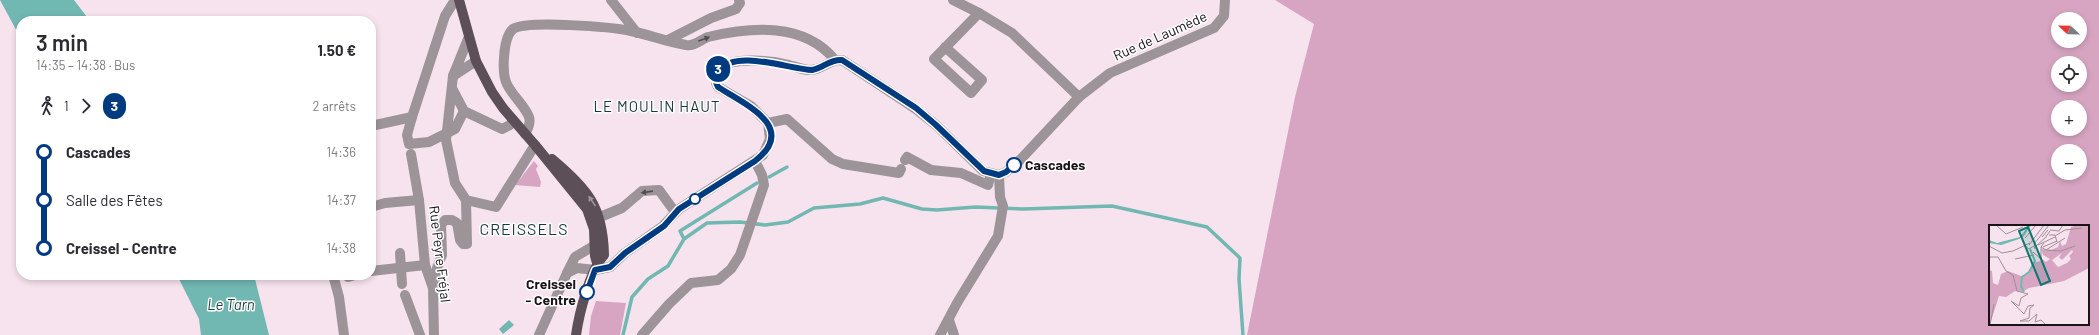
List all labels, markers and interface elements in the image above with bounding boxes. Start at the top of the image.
street label: Rue de Laumède [1110,7,1209,64]
north arrow [2051,12,2087,48]
map controls [2051,12,2087,180]
text: 3 min [36,29,88,55]
one-way arrow [699,36,711,42]
text: 1.50 € [317,41,356,59]
line badge: 3 [705,56,731,82]
button: locate [2051,56,2087,92]
text: 14:35 – 14:38 · Bus [36,57,135,73]
text: 3 [714,60,722,77]
icon: walk [36,95,58,117]
icon: forward [75,95,97,117]
text: 3 [111,97,118,114]
district label: LE MOULIN HAUT [593,97,721,115]
text: 1 [64,98,69,114]
text: 2 arrêts [313,98,356,114]
button: + [2051,100,2087,136]
text: Cascades [66,143,131,161]
text: 14:36 [326,144,356,160]
button: − [2051,144,2087,180]
place label: Cascades [1025,156,1085,173]
marker: Cascades [1006,157,1022,173]
one-way arrow [641,189,653,195]
text: Salle des Fêtes [66,191,163,209]
text: 14:37 [327,192,356,208]
unlabelled marker [689,193,701,205]
one-way arrow [588,196,596,207]
street label: Rue Peyre Fréjal [426,205,455,303]
district label: CREISSELS [479,219,569,238]
inset map [1989,225,2089,325]
text: Creissel - Centre [66,239,177,257]
text: 14:38 [326,240,356,256]
place label: Creissel - Centre [526,275,576,308]
marker: Creissel - Centre [579,284,595,300]
water label: Le Tarn [207,295,255,313]

